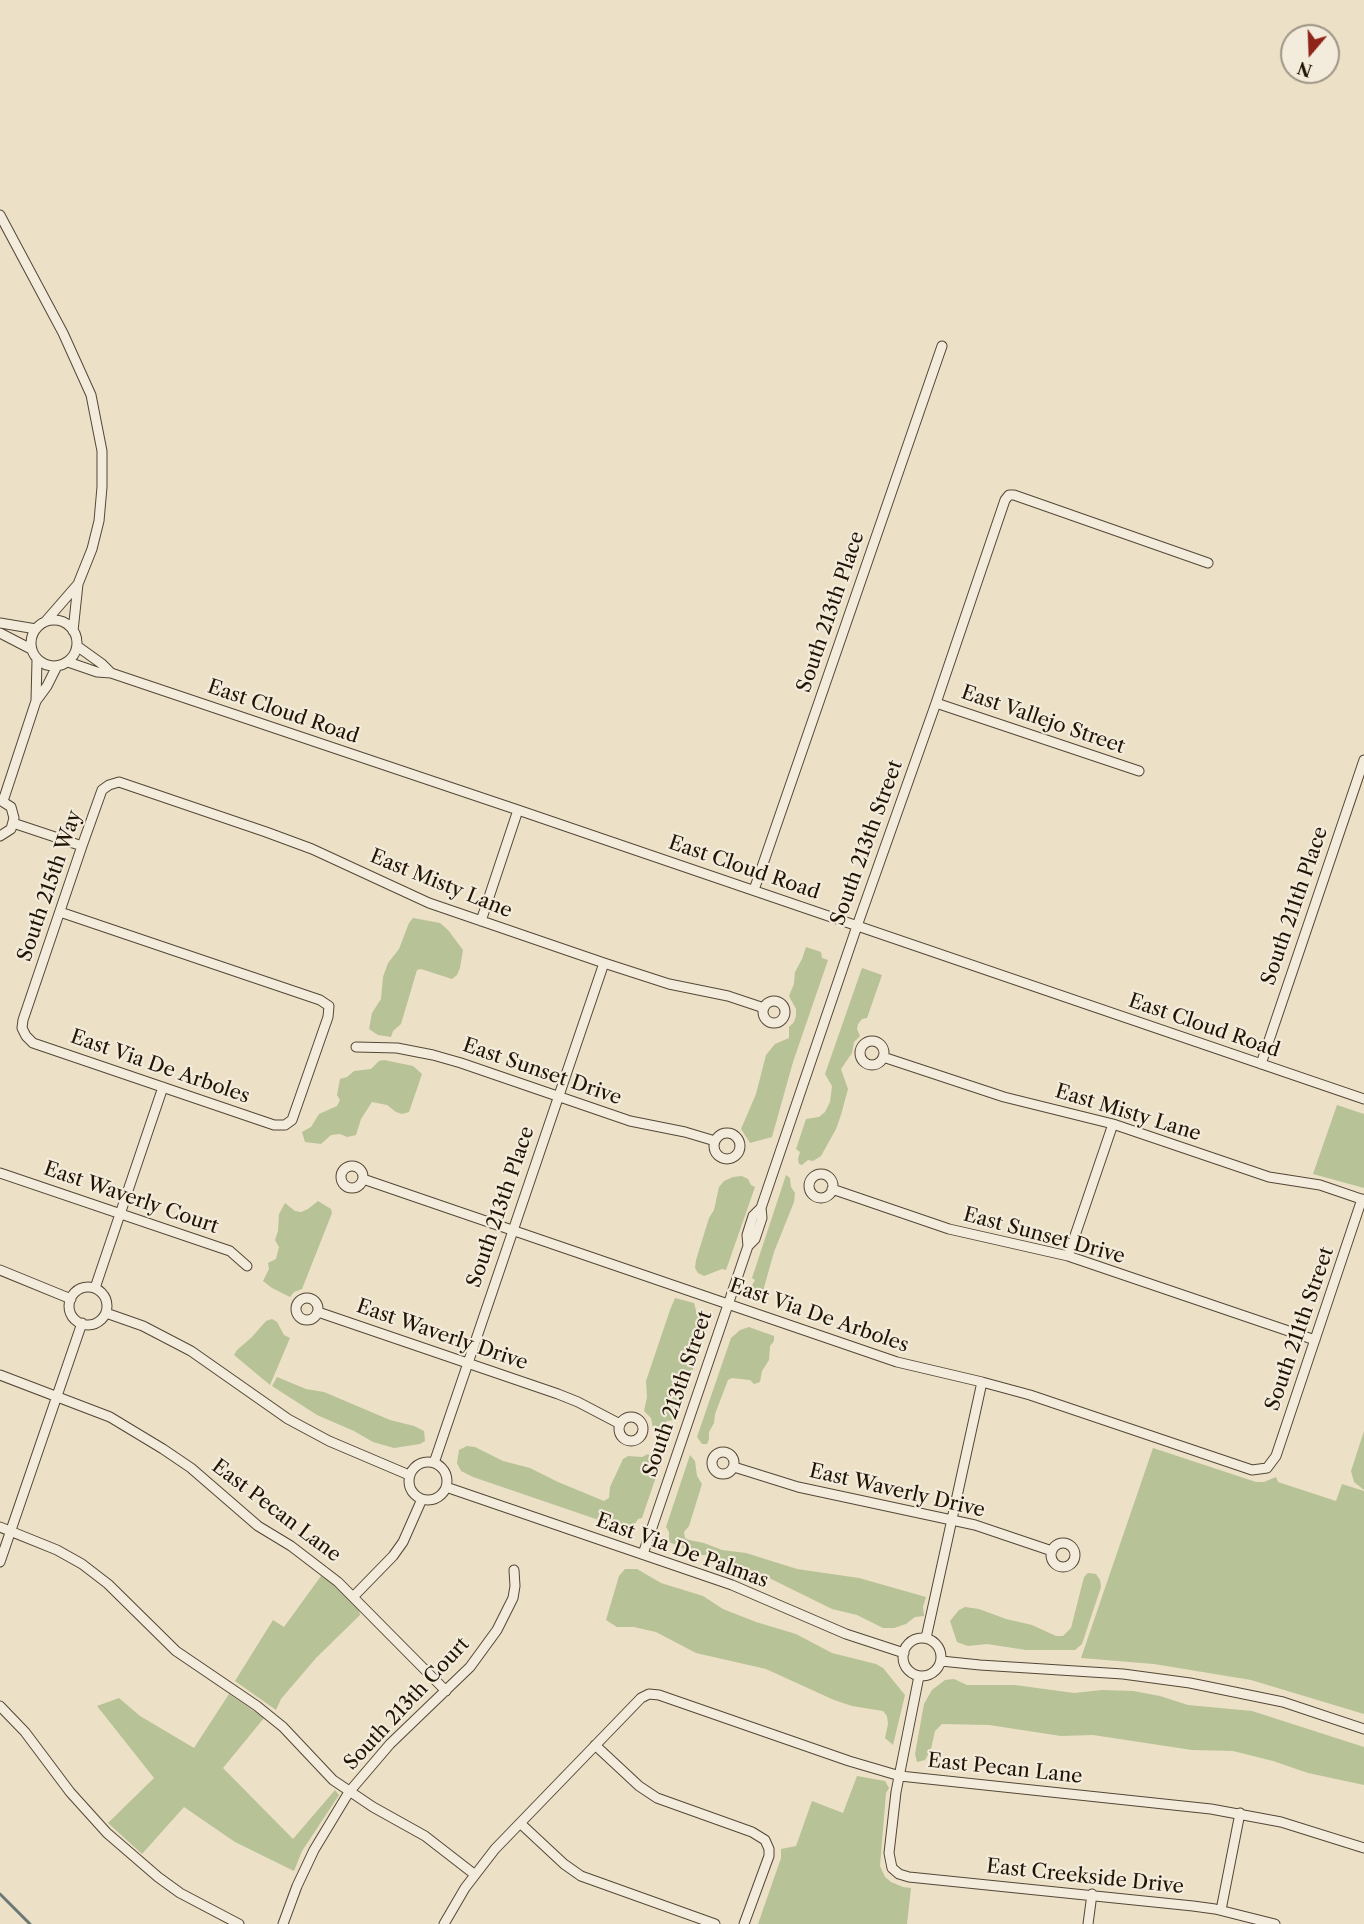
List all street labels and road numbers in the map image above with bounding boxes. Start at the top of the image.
street label: South 213th Place [792,528,870,696]
street label: East Cloud Road [204,675,362,749]
street label: East Vallejo Street [958,681,1128,759]
street label: South 213th Street [826,757,908,929]
street label: South 215th Way [13,807,87,965]
street label: South 211th Place [1257,824,1333,988]
street label: East Cloud Road [665,831,823,905]
street label: East Misty Lane [366,845,516,923]
street label: East Cloud Road [1125,989,1283,1063]
street label: East Via De Arboles [67,1025,253,1109]
street label: East Sunset Drive [459,1034,625,1110]
street label: East Misty Lane [1052,1079,1204,1147]
street label: South 213th Place [462,1123,540,1291]
street label: East Waverly Court [41,1157,221,1239]
street label: East Sunset Drive [961,1203,1127,1269]
street label: South 211th Street [1261,1244,1339,1414]
street label: East Via De Arboles [726,1274,912,1358]
street label: East Waverly Drive [353,1294,531,1376]
street label: South 213th Street [638,1308,718,1480]
street label: East Pecan Lane [207,1455,345,1567]
street label: East Waverly Drive [807,1459,987,1523]
street label: East Via De Palmas [593,1509,771,1593]
street label: South 213th Court [339,1633,475,1775]
street label: East Pecan Lane [926,1749,1084,1789]
street label: East Creekside Drive [985,1855,1185,1899]

